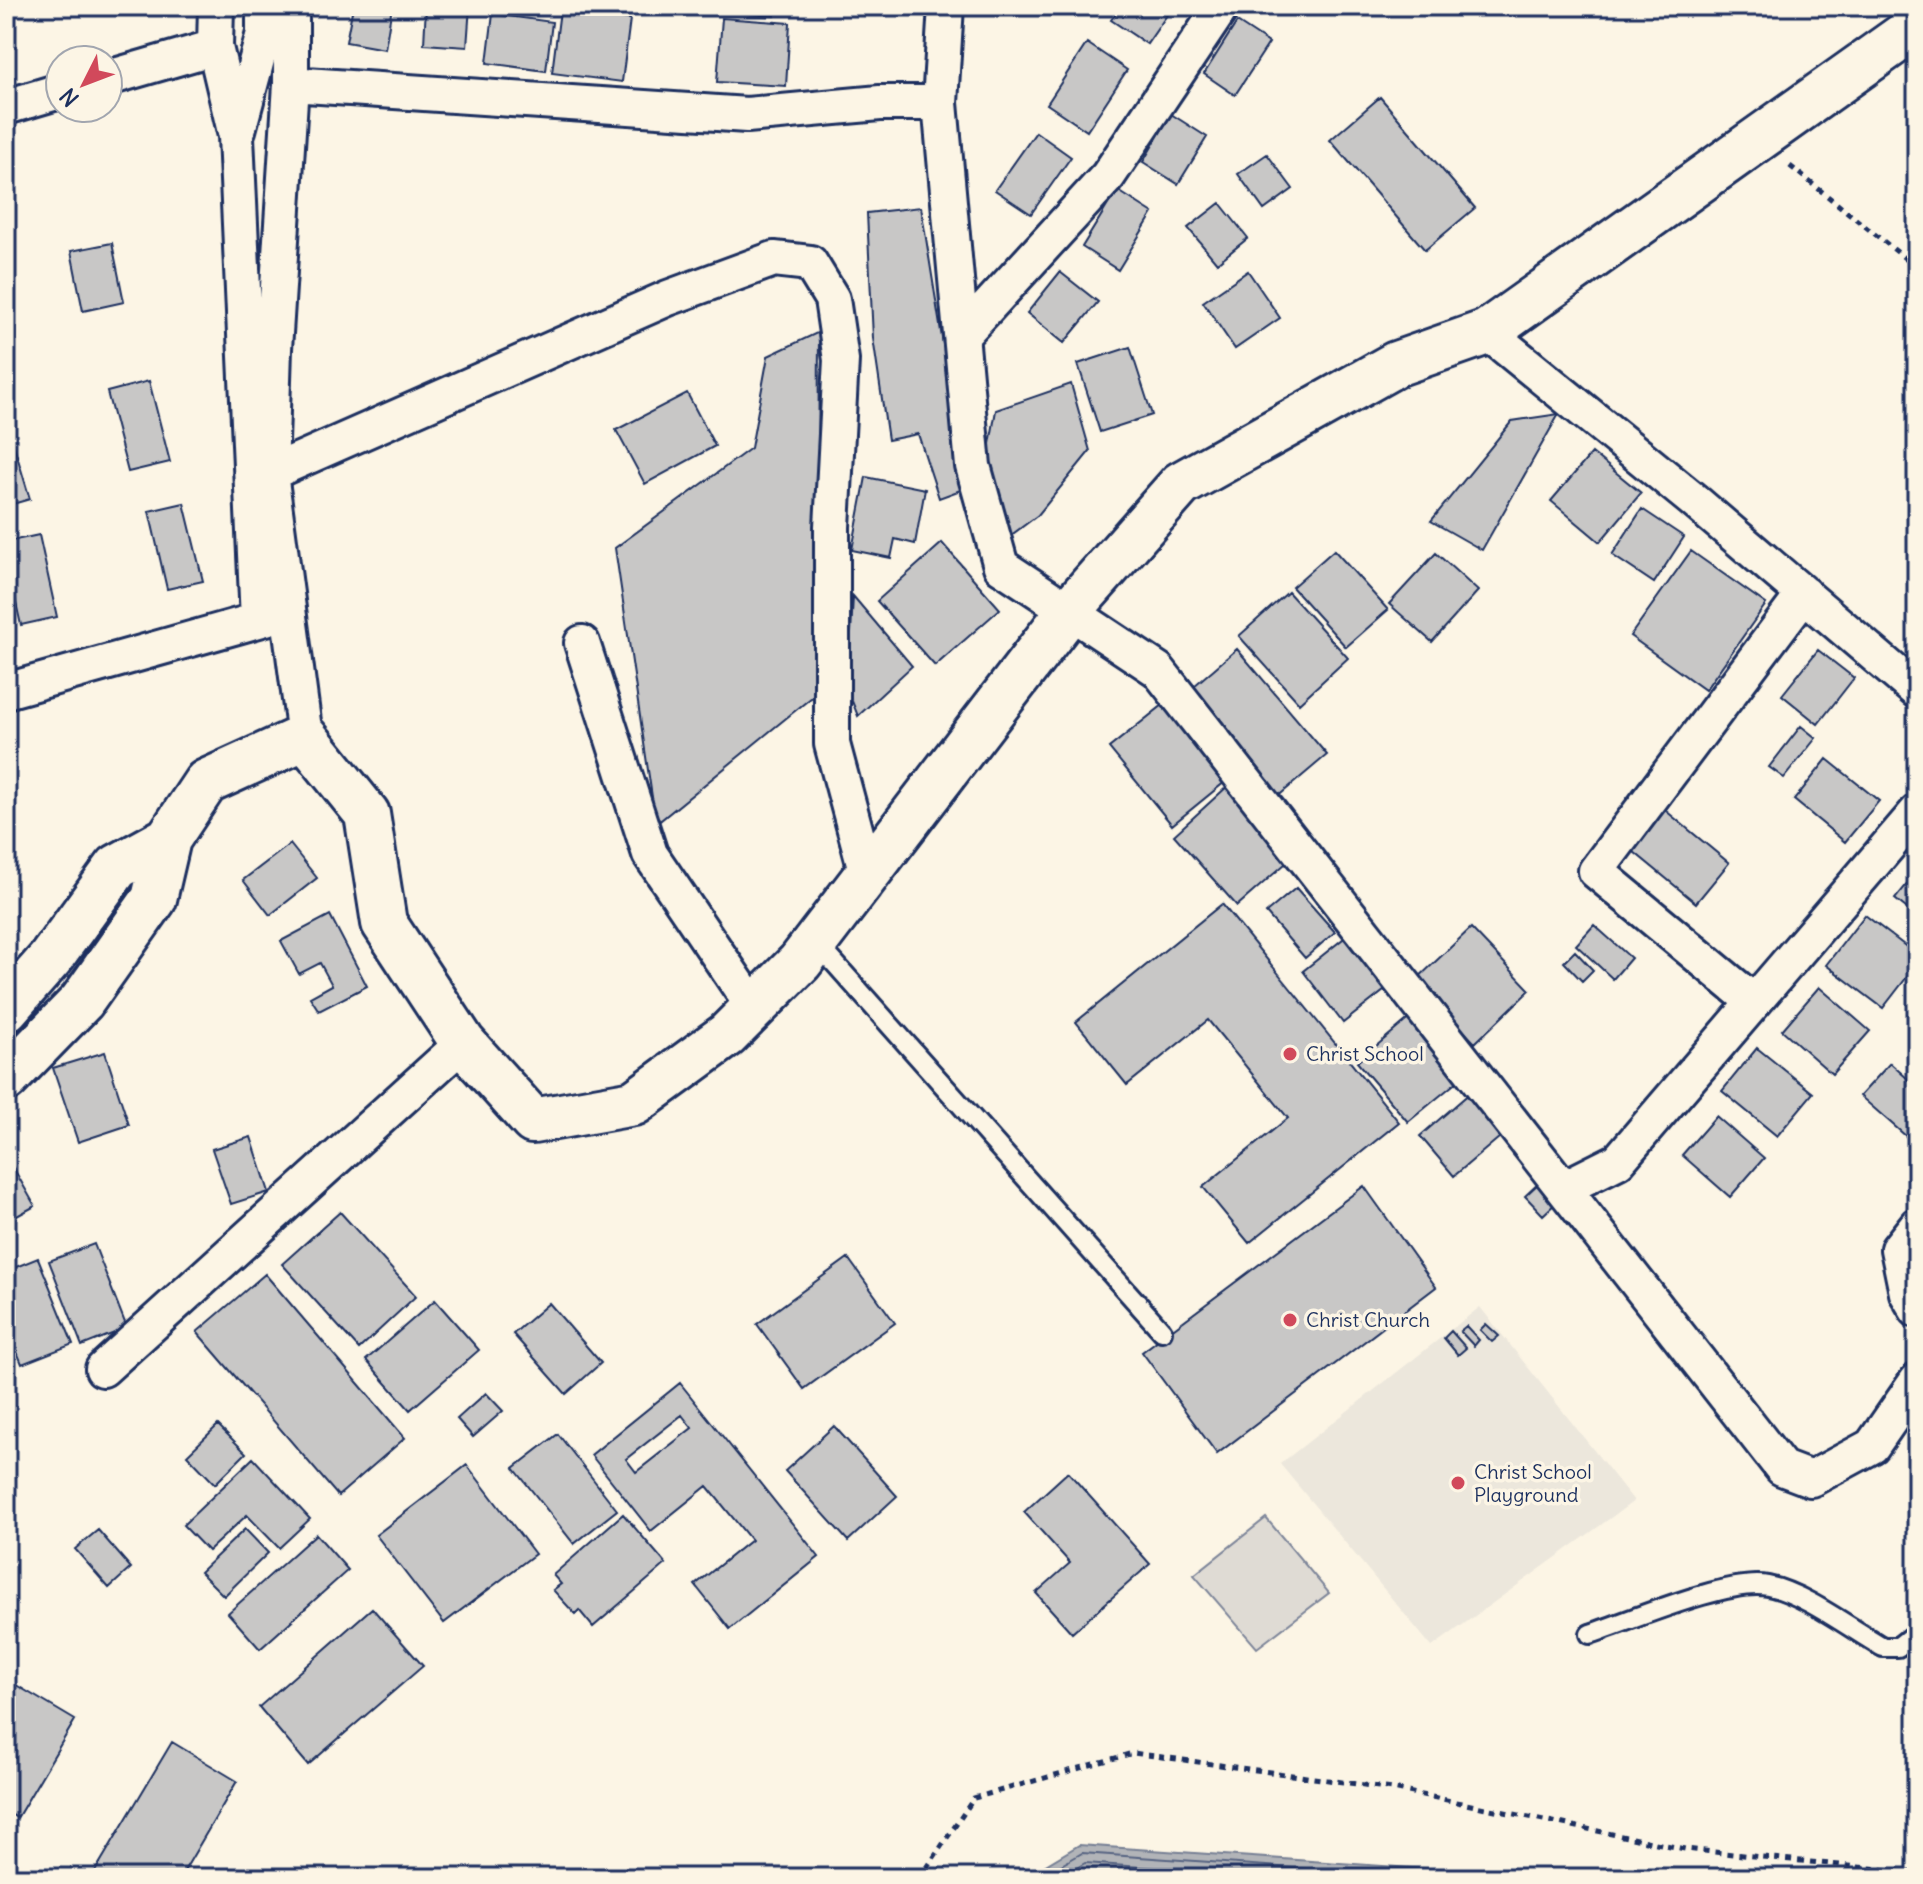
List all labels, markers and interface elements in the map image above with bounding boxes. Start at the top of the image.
north arrow [44,44,124,124]
text: N [54,82,85,112]
place label: Christ School [1306,1041,1424,1066]
marker: Christ School [1281,1045,1299,1063]
place label: Christ Church [1306,1307,1430,1332]
marker: Christ Church [1281,1311,1299,1329]
place label: Christ School Playground [1474,1459,1592,1507]
marker: Christ School Playground [1449,1474,1467,1492]

